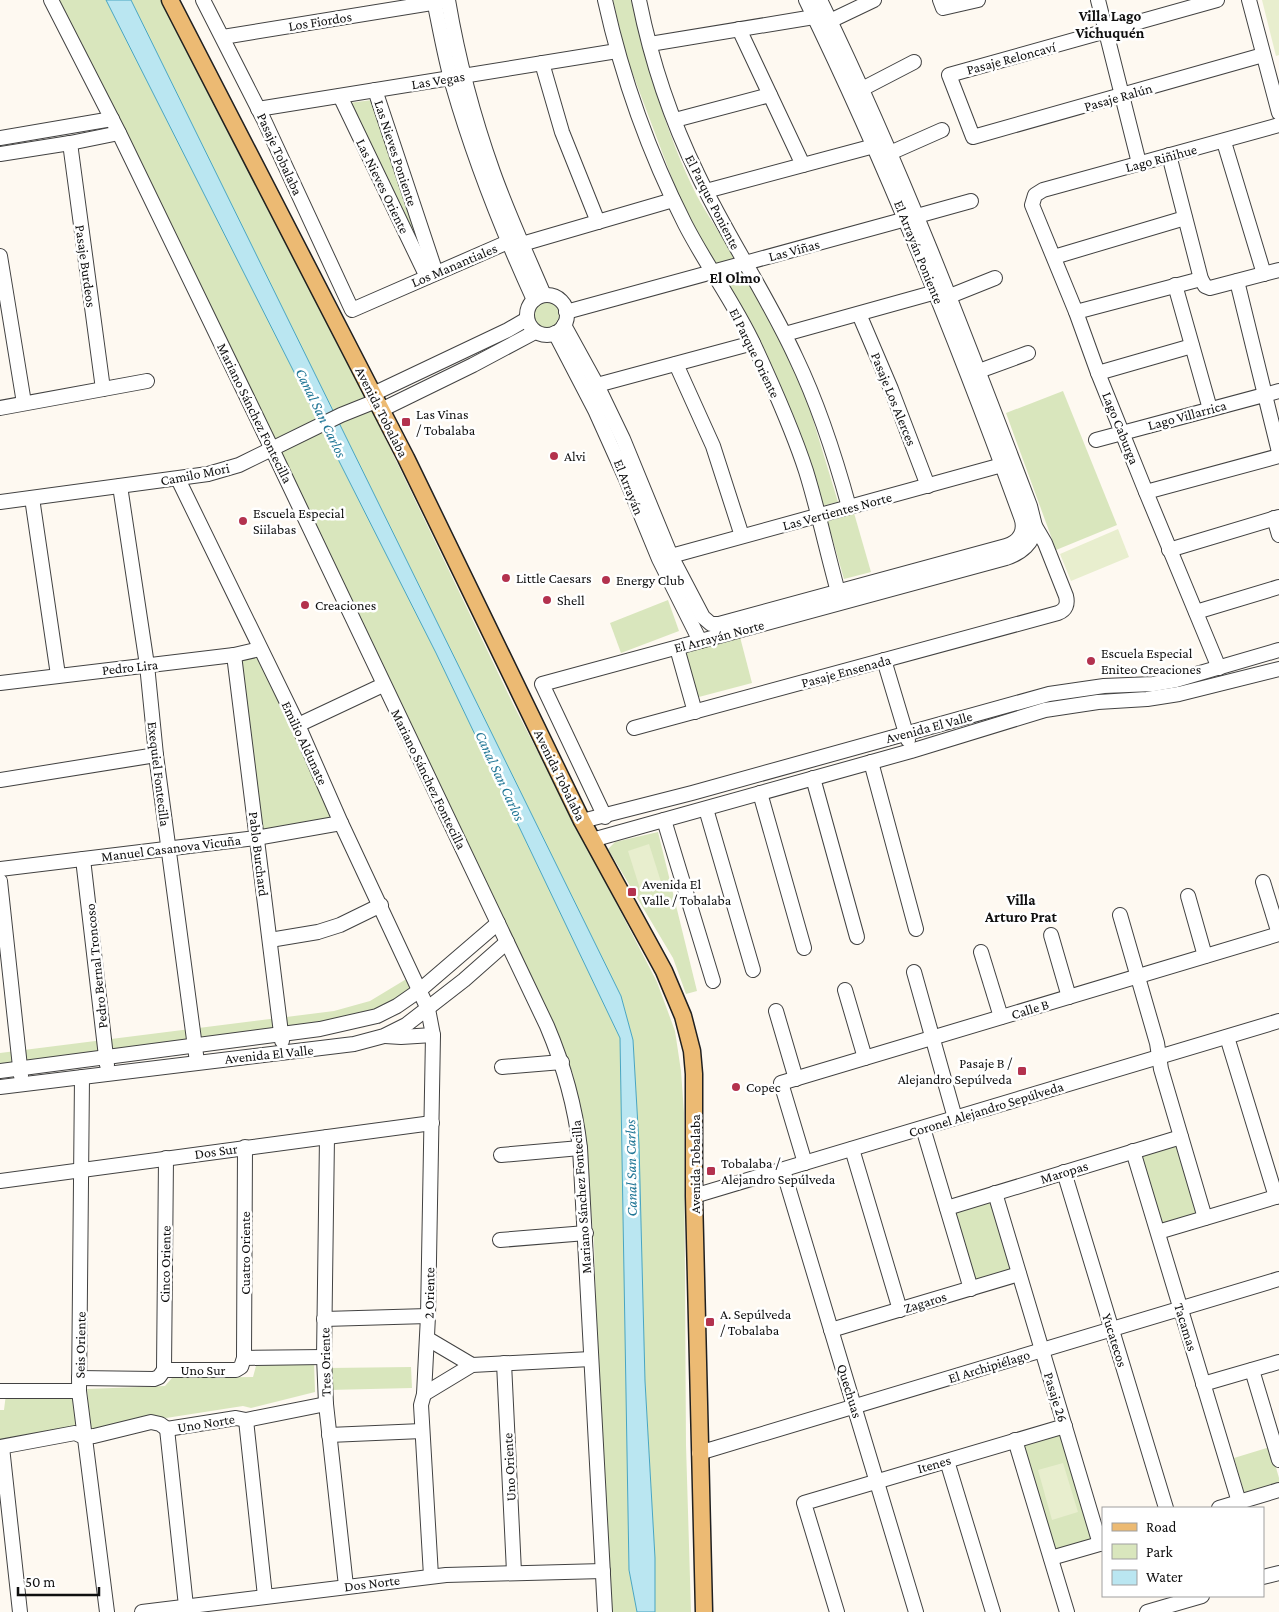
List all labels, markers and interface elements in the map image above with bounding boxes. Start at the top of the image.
street label: Los Fiordos [287,8,353,34]
district label: Villa Lago Vichuquén [1075,8,1145,41]
street label: Pasaje Reloncaví [965,38,1058,79]
street label: Las Vegas [410,68,466,92]
street label: Pasaje Ralún [1082,80,1155,115]
street label: Las Nieves Poniente [371,98,421,208]
street label: Pasaje Tobalaba [253,110,306,199]
street label: Las Nieves Oriente [353,136,413,236]
street label: Lago Riñihue [1123,141,1199,175]
street label: El Parque Poniente [682,152,744,252]
street label: El Arrayán Poniente [891,198,947,306]
street label: Pasaje Burdeos [71,224,100,308]
street label: Las Viñas [767,235,821,265]
street label: Los Manantiales [409,240,499,290]
district label: El Olmo [709,270,761,286]
street label: El Parque Oriente [726,306,784,400]
street label: Mariano Sánchez Fontecilla [214,340,296,486]
street label: Pasaje Los Alerces [867,350,920,448]
street label: Avenida Tobalaba [352,364,412,460]
water label: Canal San Carlos [293,366,350,460]
street label: Lago Caburga [1099,389,1143,467]
street label: Lago Villarrica [1146,397,1229,433]
place label: Las Vinas / Tobalaba [416,406,476,438]
marker: Las Vinas / Tobalaba [400,416,412,428]
place label: Alvi [564,448,586,464]
marker: Alvi [548,450,560,462]
street label: El Arrayán [611,457,648,517]
street label: Camilo Mori [159,459,231,489]
street label: Las Vertientes Norte [781,489,893,533]
place label: Escuela Especial Siilabas [253,505,345,537]
marker: Escuela Especial Siilabas [237,515,249,527]
place label: Little Caesars [516,570,592,586]
marker: Little Caesars [500,572,512,584]
place label: Energy Club [616,572,684,588]
marker: Energy Club [600,574,612,586]
place label: Shell [557,592,585,608]
marker: Shell [541,594,553,606]
place label: Creaciones [315,597,376,613]
marker: Creaciones [299,599,311,611]
street label: El Arrayán Norte [672,616,766,656]
place label: Escuela Especial Eniteo Creaciones [1101,645,1201,677]
street label: Pasaje Ensenada [799,651,893,692]
marker: Escuela Especial Eniteo Creaciones [1085,655,1097,667]
street label: Pedro Lira [101,656,159,678]
street label: Emilio Aldunate [279,699,331,787]
street label: Mariano Sánchez Fontecilla [388,706,470,852]
street label: Avenida El Valle [884,708,974,746]
street label: Exequiel Fontecilla [145,721,173,828]
street label: Avenida Tobalaba [531,727,589,824]
water label: Canal San Carlos [472,729,528,824]
street label: Pablo Burchard [246,811,272,898]
street label: Manuel Casanova Vicuña [100,831,242,865]
place label: Avenida El Valle / Tobalaba [642,876,732,908]
marker: Avenida El Valle / Tobalaba [626,886,638,898]
district label: Villa Arturo Prat [984,892,1058,925]
street label: Pedro Bernal Troncoso [81,903,111,1029]
street label: Calle B [1009,996,1051,1022]
street label: Avenida El Valle [224,1041,314,1067]
place label: Pasaje B / Alejandro Sepúlveda [898,1055,1013,1088]
marker: Pasaje B / Alejandro Sepúlveda [1016,1065,1028,1077]
street label: Coronel Alejandro Sepúlveda [907,1078,1066,1141]
place label: Copec [746,1079,781,1095]
marker: Copec [730,1081,742,1093]
street label: Avenida Tobalaba [687,1114,703,1214]
street label: Mariano Sánchez Fontecilla [568,1119,594,1274]
water label: Canal San Carlos [622,1119,640,1217]
street label: Dos Sur [193,1140,239,1162]
place label: Tobalaba / Alejandro Sepúlveda [721,1155,836,1188]
street label: Maropas [1038,1157,1090,1187]
marker: Tobalaba / Alejandro Sepúlveda [705,1165,717,1177]
street label: Cuatro Oriente [237,1211,253,1295]
street label: Cinco Oriente [156,1225,174,1303]
street label: 2 Oriente [421,1267,437,1319]
street label: Zagaros [902,1288,948,1316]
street label: Tacamas [1171,1301,1201,1353]
place label: A. Sepúlveda / Tobalaba [720,1306,792,1338]
street label: Seis Oriente [71,1311,89,1379]
street label: Yucatecos [1099,1311,1131,1369]
marker: A. Sepúlveda / Tobalaba [704,1316,716,1328]
street label: Tres Oriente [316,1327,334,1397]
street label: El Archipiélago [946,1346,1032,1386]
street label: Uno Sur [180,1362,226,1378]
street label: Quechuas [834,1362,866,1420]
street label: Pasaje 26 [1040,1370,1071,1424]
street label: Uno Norte [176,1411,236,1435]
street label: Uno Oriente [499,1432,519,1502]
street label: Itenes [915,1452,953,1476]
legend [1102,1507,1264,1597]
text: Road [1146,1519,1177,1535]
text: Park [1146,1544,1173,1560]
scale bar [18,1564,99,1596]
text: Water [1146,1569,1183,1585]
street label: Dos Norte [343,1572,401,1594]
text: 50 m [25,1574,55,1590]

